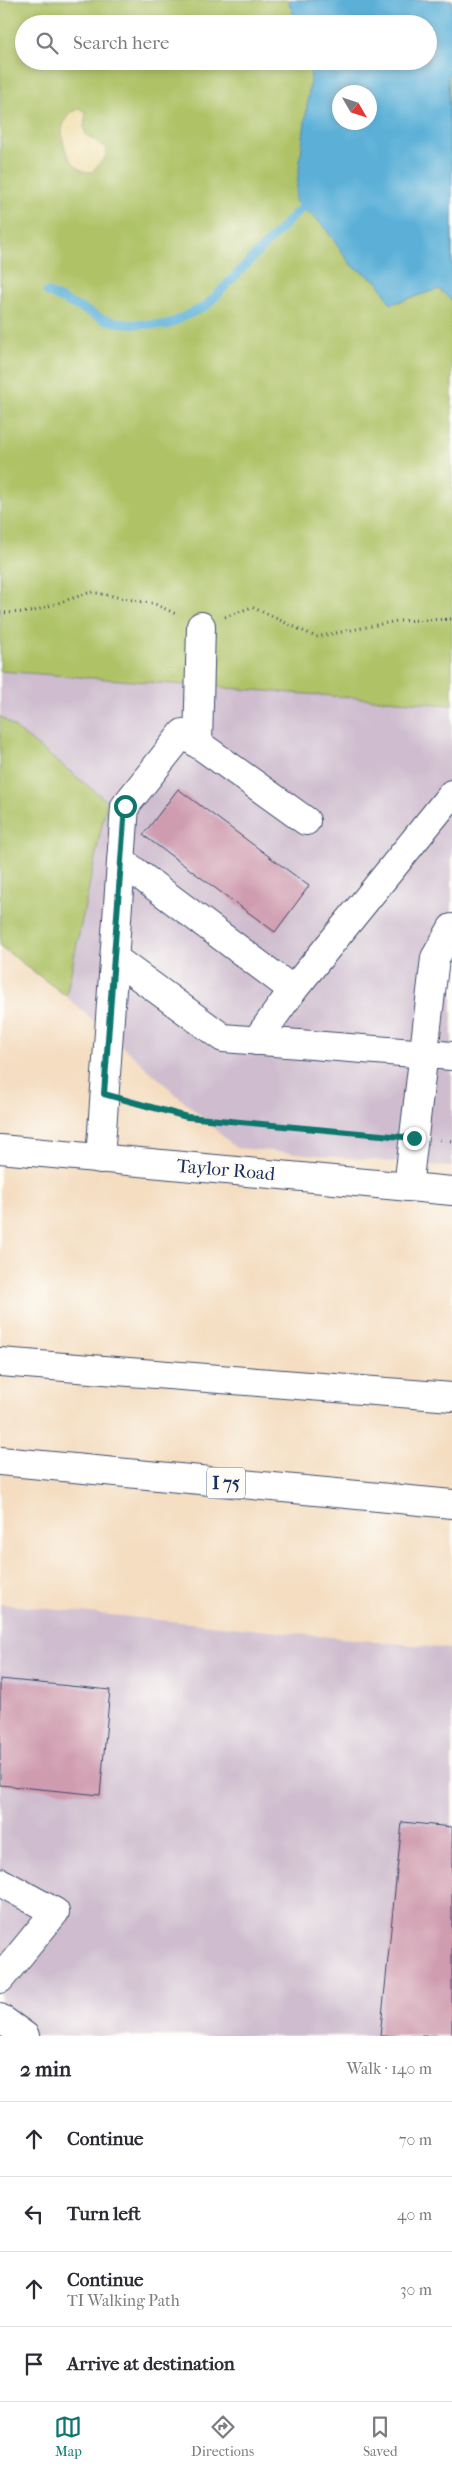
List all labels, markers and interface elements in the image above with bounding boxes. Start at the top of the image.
search box [15,15,437,70]
icon: search [33,29,61,57]
text: Search here [73,32,169,54]
north arrow [332,85,377,130]
route start [114,795,137,818]
route end [403,1127,426,1150]
street label: Taylor Road [176,1155,277,1185]
road number: I 75 [207,1468,245,1499]
text: 2 min [20,2057,71,2081]
text: Walk · 140 m [347,2059,432,2078]
icon: ahead [20,2125,48,2153]
text: Continue [67,2128,143,2150]
text: 70 m [399,2130,432,2149]
icon: left [20,2200,48,2228]
text: Turn left [67,2203,141,2225]
text: 40 m [397,2205,432,2224]
text: Continue [67,2269,143,2291]
icon: ahead [20,2275,48,2303]
text: 30 m [400,2280,432,2299]
text: TI Walking Path [67,2291,180,2310]
icon: arrive [20,2350,48,2378]
text: Arrive at destination [67,2353,235,2375]
tab: Map [54,2413,82,2460]
tab: Directions [191,2413,254,2460]
tab: Saved [363,2413,398,2460]

